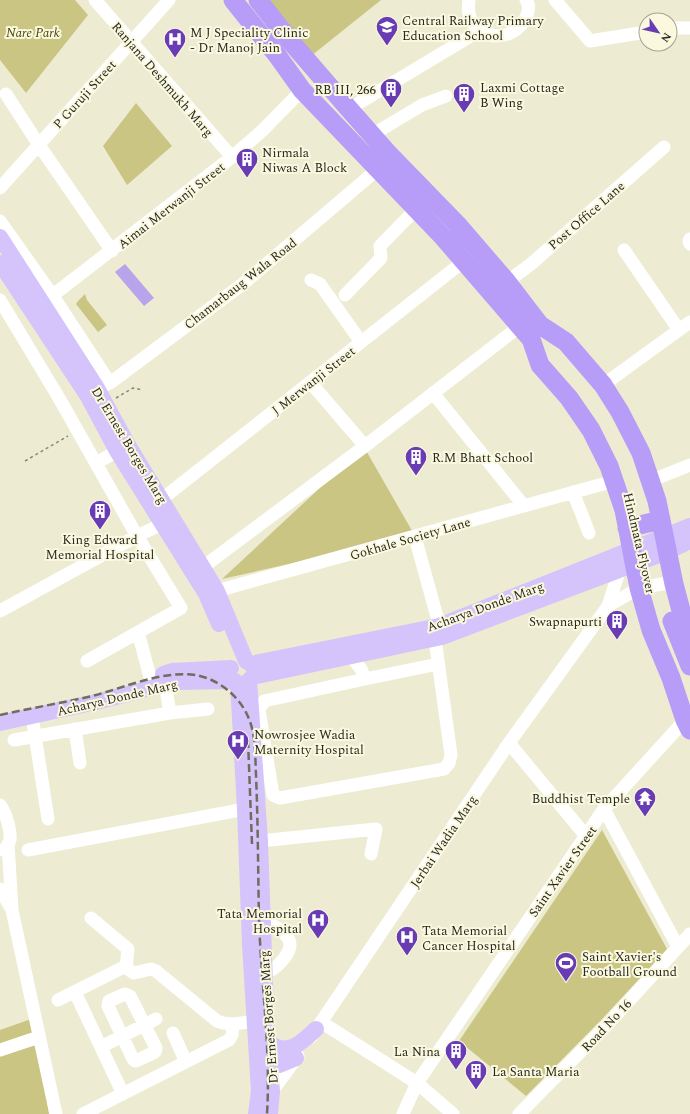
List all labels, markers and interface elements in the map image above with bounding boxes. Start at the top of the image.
place label: Central Railway Primary Education School [402,11,544,46]
north arrow [638,12,678,52]
school or university icon: Central Railway Primary Education School [374,14,400,47]
street label: Ranjana Deshmukh Marg [106,18,218,142]
park label: Nare Park [6,23,60,43]
place label: M J Speciality Clinic - Dr Manoj Jain [190,23,308,58]
hospital icon: M J Speciality Clinic - Dr Manoj Jain [162,26,188,59]
text: N [656,29,675,46]
street label: P Guruji Street [48,55,121,134]
building icon: RB III, 266 [378,76,404,109]
place label: Laxmi Cottage B Wing [480,78,565,113]
place label: RB III, 266 [314,80,376,100]
building icon: Laxmi Cottage B Wing [451,81,477,114]
place label: Nirmala Niwas A Block [262,143,347,178]
building icon: Nirmala Niwas A Block [234,146,260,179]
street label: Aimai Merwanji Street [114,157,230,254]
street label: Post Office Lane [544,177,630,255]
street label: Chamarbaug Wala Road [180,233,301,334]
street label: J Merwanji Street [268,341,360,420]
street label: Dr Ernest Borges Marg [86,383,172,508]
building icon: R.M Bhatt School [403,444,429,477]
place label: R.M Bhatt School [432,448,533,468]
street label: Hindmata Flyover [618,490,660,596]
building icon: King Edward Memorial Hospital [87,498,113,531]
street label: Gokhale Society Lane [348,512,473,566]
place label: King Edward Memorial Hospital [46,530,155,565]
street label: Acharya Donde Marg [424,576,547,637]
building icon: Swapnapurti [604,608,630,641]
place label: Swapnapurti [529,612,602,632]
street label: Acharya Donde Marg [55,674,179,722]
place label: Nowrosjee Wadia Maternity Hospital [254,725,364,760]
hospital icon: Nowrosjee Wadia Maternity Hospital [225,728,251,761]
temple icon: Buddhist Temple [632,785,658,818]
place label: Buddhist Temple [532,789,630,809]
street label: Jerbai Wadia Marg [405,791,482,892]
street label: Saint Xavier Street [524,821,602,921]
place label: Tata Memorial Hospital [217,904,302,939]
hospital icon: Tata Memorial Hospital [305,907,331,940]
place label: Tata Memorial Cancer Hospital [422,921,516,956]
hospital icon: Tata Memorial Cancer Hospital [394,924,420,957]
place label: Saint Xavier's Football Ground [582,947,677,982]
street label: Dr Ernest Borges Marg [254,950,284,1084]
sports icon: Saint Xavier's Football Ground [553,950,579,983]
street label: Road No 16 [577,994,637,1057]
building icon: La Nina [443,1038,469,1071]
place label: La Nina [394,1042,441,1062]
building icon: La Santa Maria [463,1058,489,1091]
place label: La Santa Maria [492,1062,580,1082]

